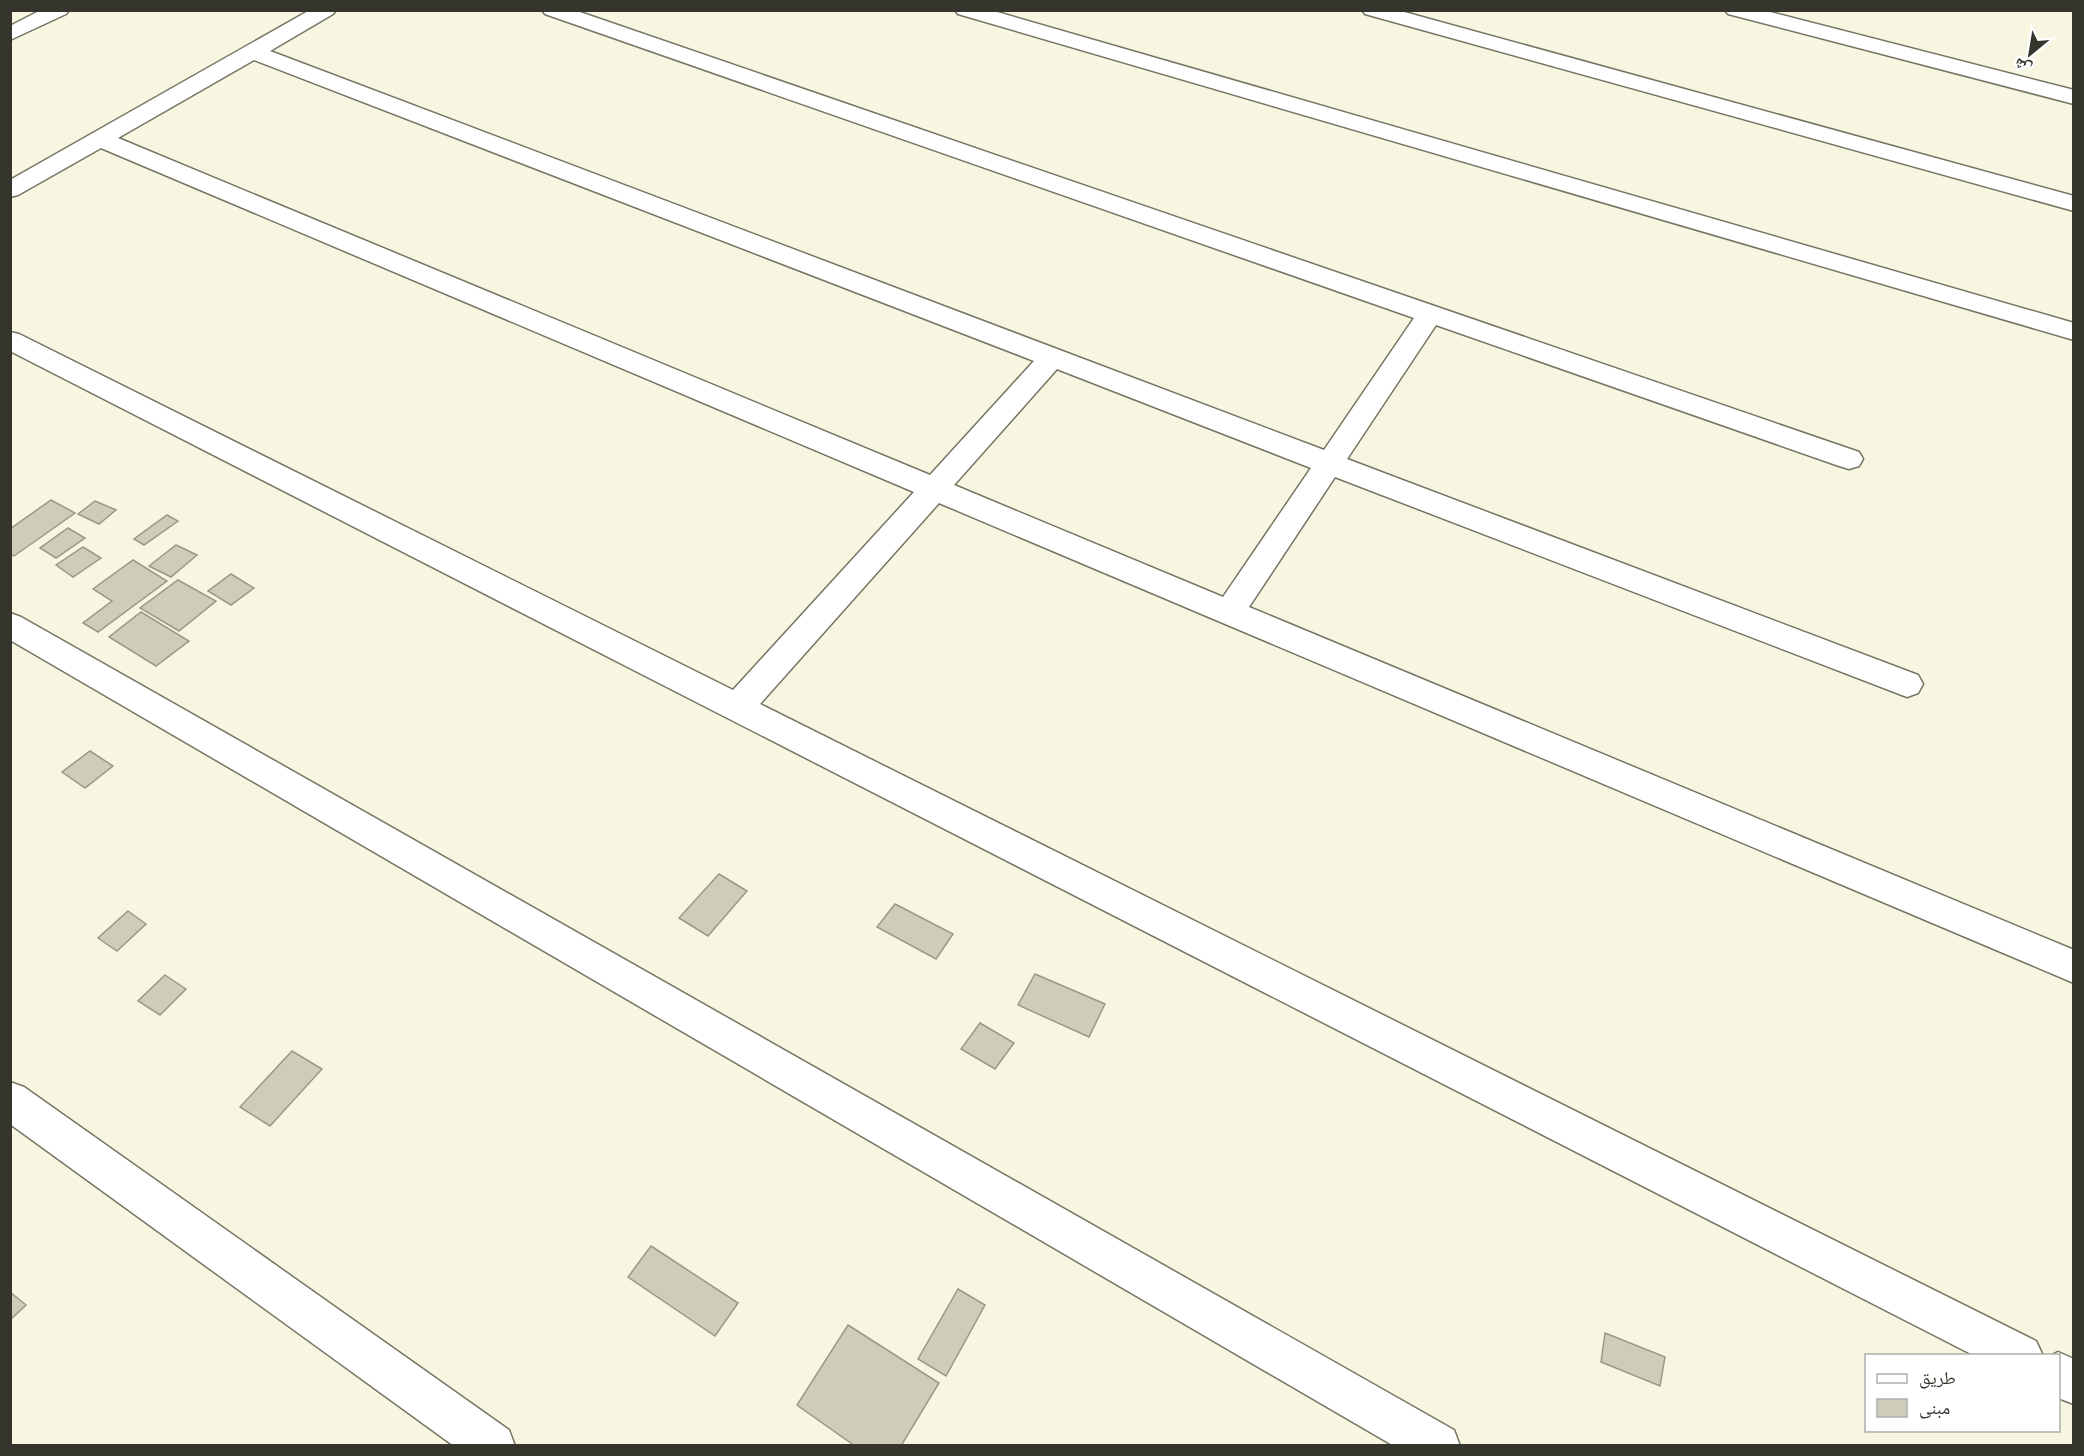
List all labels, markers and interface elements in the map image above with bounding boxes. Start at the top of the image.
north arrow [2000,24,2060,84]
text: ش [2011,54,2035,79]
legend [1865,1354,2060,1432]
text: طريق [1919,1367,1956,1389]
text: مبنى [1919,1397,1950,1419]

